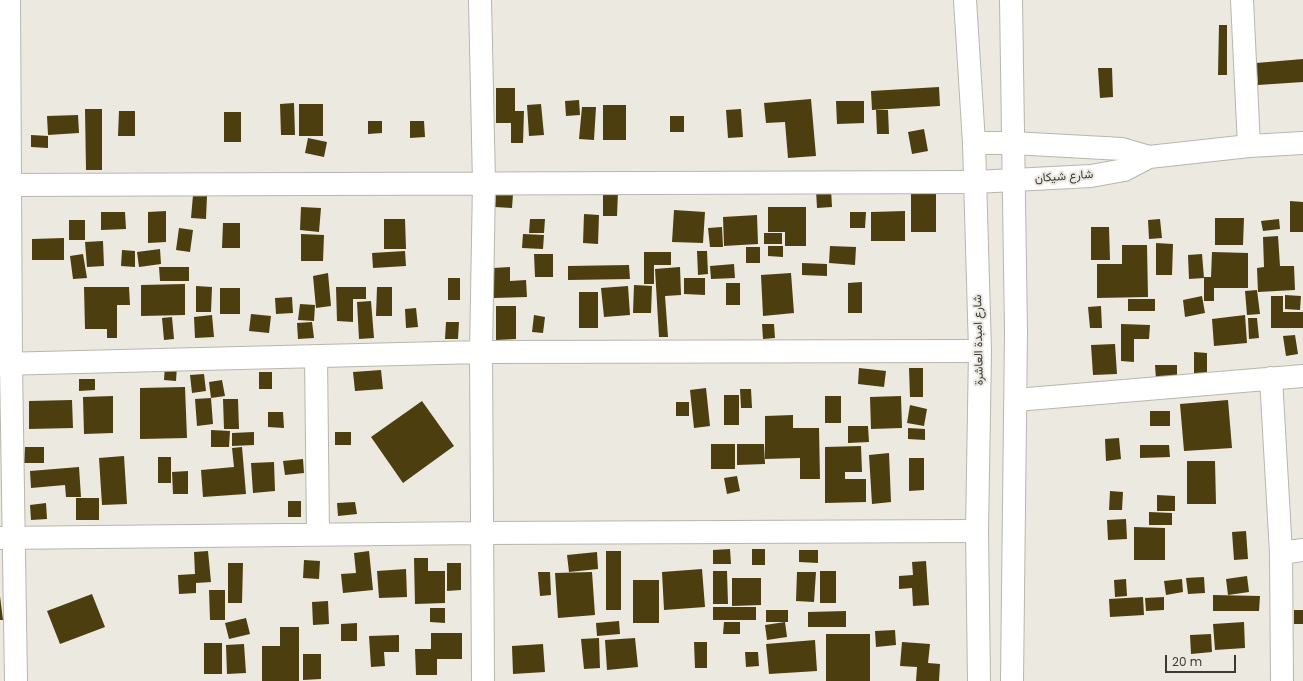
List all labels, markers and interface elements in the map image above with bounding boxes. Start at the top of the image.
street label: شارع شيكان [1034,168,1094,186]
street label: شارع امبدة العاشرة [971,294,987,386]
scale bar [1167,647,1238,673]
text: 20 m [1172,653,1202,670]

